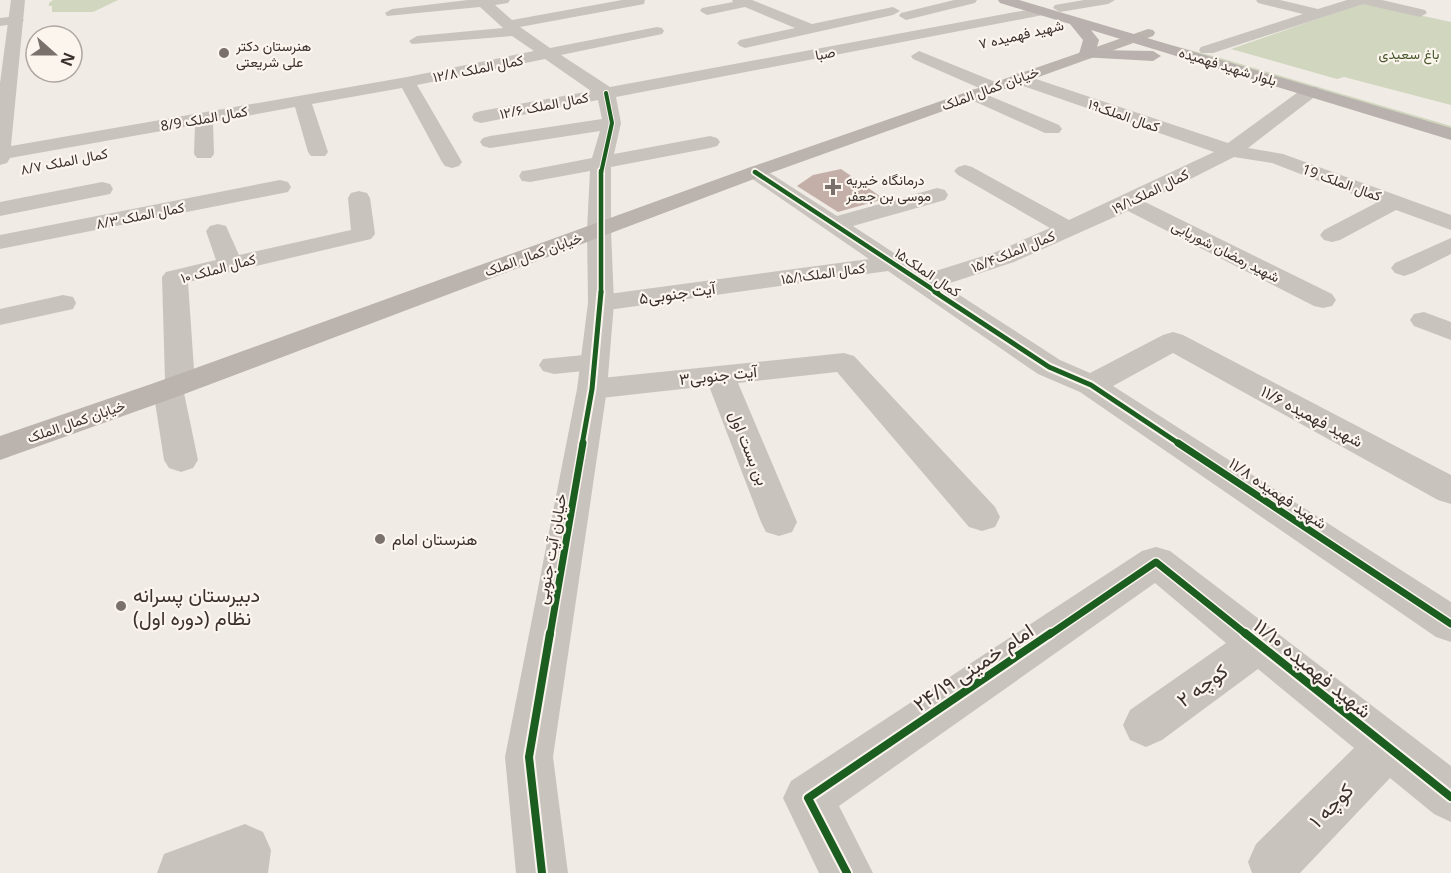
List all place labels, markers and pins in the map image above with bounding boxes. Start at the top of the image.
place label: هنرستان دکتر علی شریعتی [235,36,311,71]
marker: هنرستان دکتر علی شریعتی [217,46,231,60]
place label: درمانگاه خیریه موسی بن جعفر [845,170,931,205]
marker: درمانگاه خیریه موسی بن جعفر [824,178,842,196]
place label: هنرستان امام [392,528,477,550]
marker: هنرستان امام [373,532,387,546]
place label: دبیرستان پسرانه نظام (دوره اول) [133,581,260,631]
marker: دبیرستان پسرانه نظام (دوره اول) [114,599,128,613]

